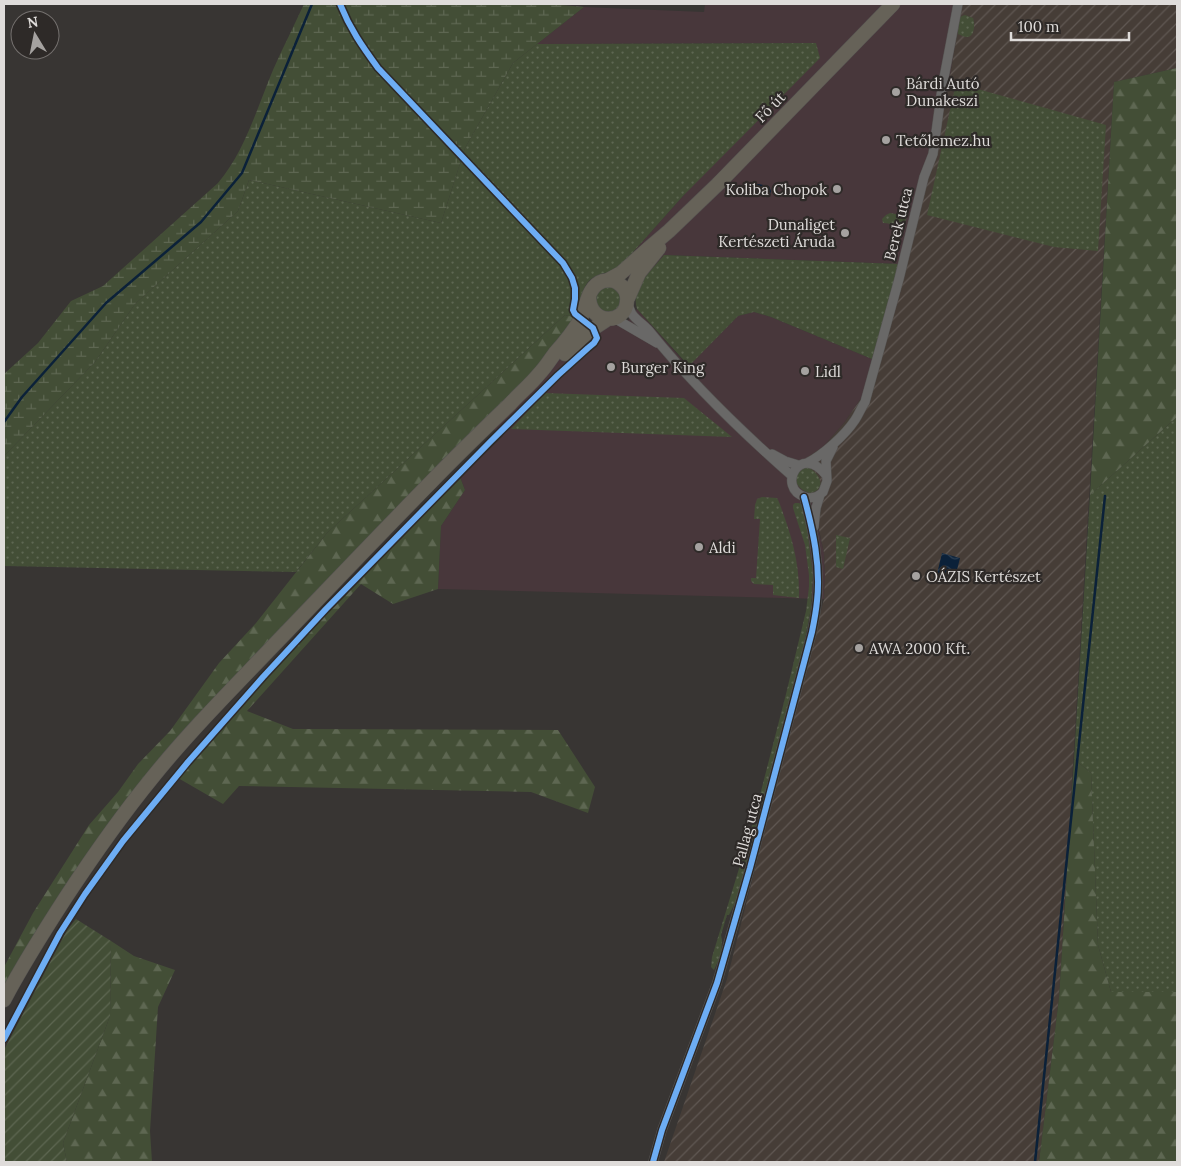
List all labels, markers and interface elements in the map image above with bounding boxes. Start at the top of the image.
north arrow [10,10,60,60]
scale bar [1011,10,1128,42]
text: N [26,12,40,32]
text: 100 m [1018,17,1059,36]
place label: Bárdi Autó Dunakeszi [906,74,980,110]
marker: Bárdi Autó Dunakeszi [890,86,902,98]
street label: Fő út [751,88,789,126]
place label: Tetőlemez.hu [896,131,991,150]
marker: Tetőlemez.hu [880,134,892,146]
place label: Koliba Chopok [725,180,827,199]
marker: Koliba Chopok [831,183,843,195]
street label: Berek utca [880,185,916,262]
place label: Dunaliget Kertészeti Áruda [718,215,835,251]
marker: Dunaliget Kertészeti Áruda [839,227,851,239]
place label: Burger King [621,358,705,377]
marker: Burger King [605,361,617,373]
place label: Lidl [815,362,841,381]
marker: Lidl [799,365,811,377]
place label: Aldi [708,538,736,557]
marker: Aldi [693,541,705,553]
place label: OÁZIS Kertészet [926,567,1041,586]
marker: OÁZIS Kertészet [910,570,922,582]
place label: AWA 2000 Kft. [868,639,970,658]
marker: AWA 2000 Kft. [853,642,865,654]
street label: Pallag utca [728,791,766,869]

